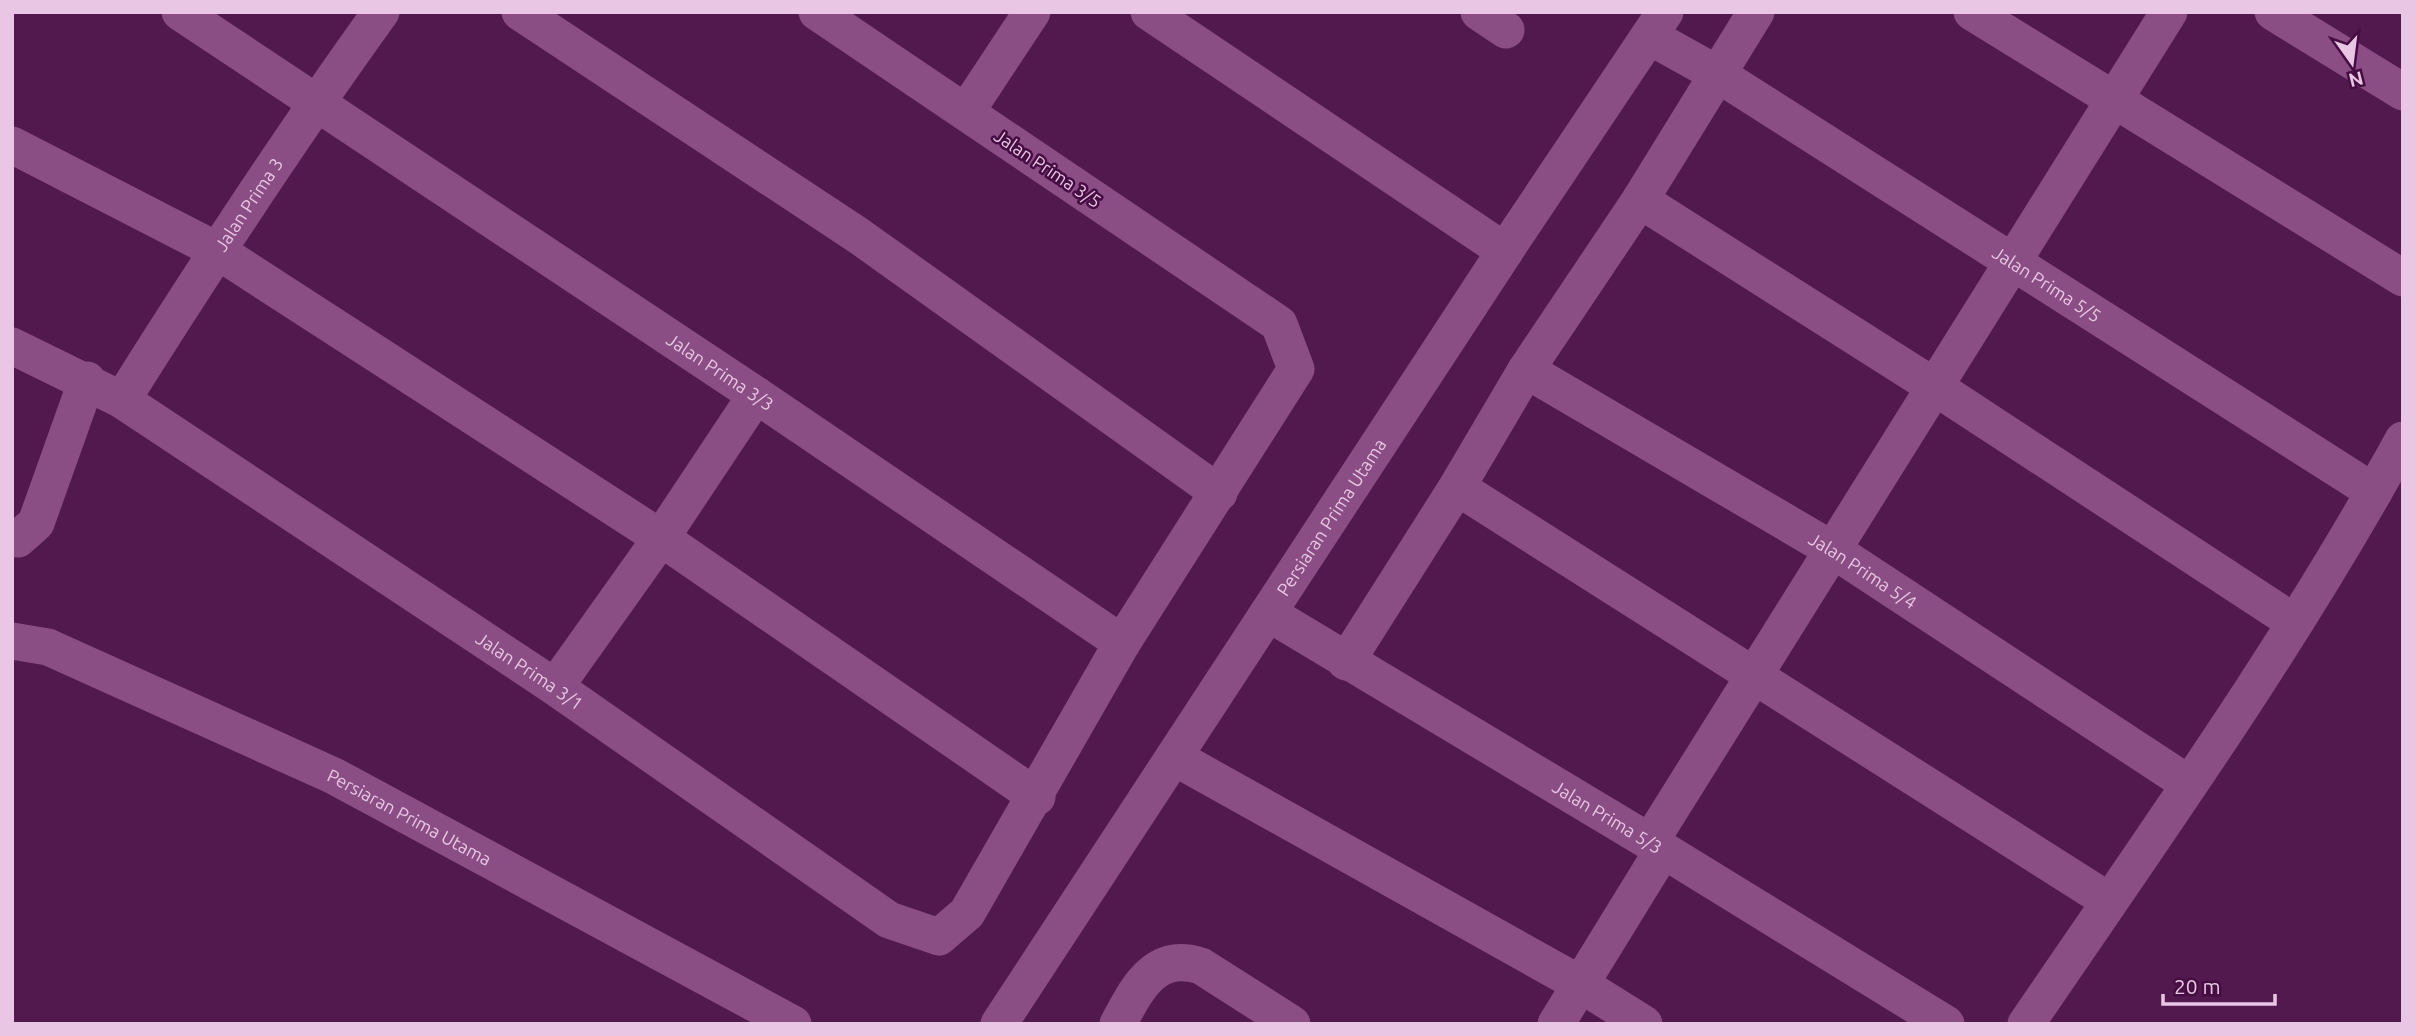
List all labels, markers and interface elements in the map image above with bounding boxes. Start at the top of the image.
north arrow [2317,28,2387,98]
text: N [2347,67,2366,92]
street label: Jalan Prima 3/5 [991,125,1105,211]
street label: Jalan Prima 3 [210,154,286,255]
street label: Jalan Prima 5/5 [1989,242,2105,326]
street label: Jalan Prima 3/3 [663,329,778,414]
street label: Persiaran Prima Utama [1272,435,1389,599]
street label: Jalan Prima 5/4 [1805,528,1921,612]
street label: Jalan Prima 3/1 [473,628,587,714]
street label: Persiaran Prima Utama [324,764,495,869]
street label: Jalan Prima 5/3 [1549,776,1666,857]
scale bar [2163,962,2275,1006]
text: 20 m [2174,974,2221,998]

